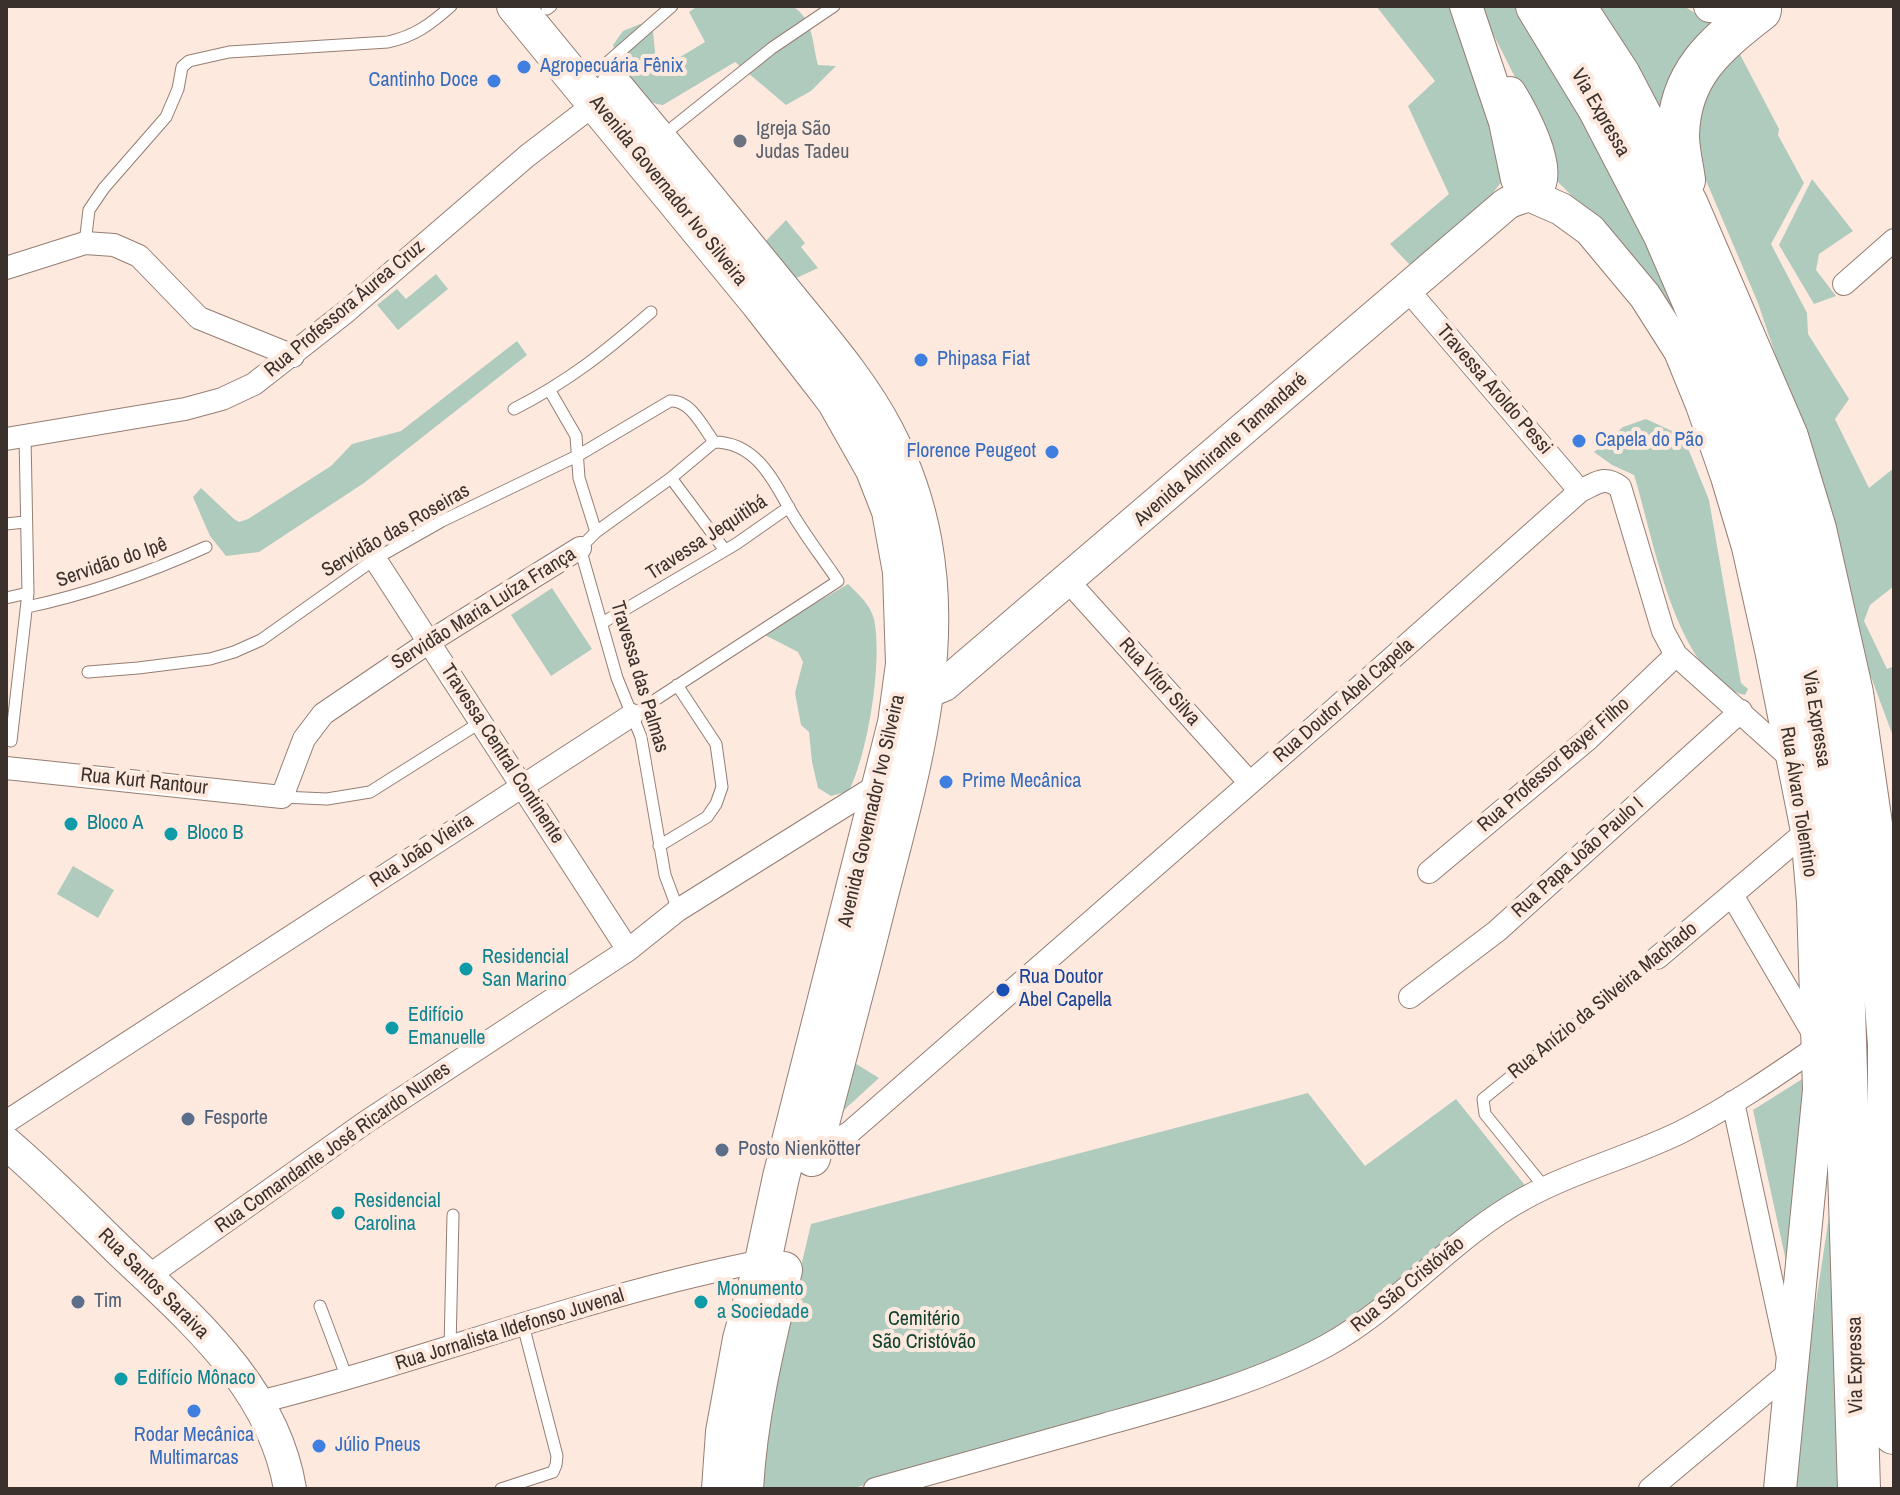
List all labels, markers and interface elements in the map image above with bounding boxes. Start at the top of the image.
place label: Agropecuária Fênix [540,55,683,79]
marker: Agropecuária Fênix [515,58,533,76]
street label: Via Expressa [1565,65,1635,161]
place label: Cantinho Doce [369,69,478,93]
marker: Cantinho Doce [485,72,503,90]
street label: Avenida Governador Ivo Silveira [584,91,752,291]
place label: Igreja São Judas Tadeu [756,118,849,165]
marker: Igreja São Judas Tadeu [731,132,749,150]
street label: Rua Professora Áurea Cruz [260,235,430,383]
street label: Travessa Aroldo Pessi [1431,320,1557,460]
place label: Phipasa Fiat [937,348,1030,372]
marker: Phipasa Fiat [912,351,930,369]
street label: Avenida Almirante Tamandaré [1130,368,1312,532]
place label: Capela do Pão [1595,429,1703,453]
marker: Capela do Pão [1570,432,1588,450]
place label: Florence Peugeot [907,440,1036,464]
marker: Florence Peugeot [1043,443,1061,461]
street label: Servidão das Roseiras [318,479,474,583]
street label: Travessa Jequitibá [642,490,772,586]
street label: Servidão do Ipê [53,533,171,593]
street label: Servidão Maria Luíza França [388,543,580,675]
street label: Travessa das Palmas [605,598,673,756]
street label: Rua Vítor Silva [1113,633,1205,731]
street label: Rua Doutor Abel Capela [1269,634,1419,768]
street label: Travessa Central Continente [435,660,569,848]
street label: Via Expressa [1797,669,1835,769]
street label: Avenida Governador Ivo Silveira [834,693,910,929]
street label: Rua Professor Bayer Filho [1473,693,1635,837]
street label: Rua Álvaro Tolentino [1774,725,1822,879]
street label: Rua Kurt Rantour [79,763,209,801]
place label: Prime Mecânica [962,770,1081,794]
marker: Prime Mecânica [937,773,955,791]
street label: Rua Papa João Paulo I [1507,793,1649,923]
street label: Rua João Vieira [366,809,478,893]
place label: Bloco A [87,812,144,836]
marker: Bloco A [62,815,80,833]
place label: Bloco B [187,822,244,846]
marker: Bloco B [162,825,180,843]
street label: Rua Anízio da Silveira Machado [1504,917,1702,1085]
place label: Residencial San Marino [482,946,569,993]
marker: Residencial San Marino [457,960,475,978]
place label: Rua Doutor Abel Capella [1019,966,1112,1013]
marker: Rua Doutor Abel Capella [994,981,1012,999]
place label: Edifício Emanuelle [408,1004,485,1051]
marker: Edifício Emanuelle [383,1019,401,1037]
street label: Rua Comandante José Ricardo Nunes [211,1057,455,1239]
place label: Fesporte [204,1107,268,1131]
marker: Fesporte [179,1110,197,1128]
place label: Posto Nienkötter [738,1138,860,1162]
marker: Posto Nienkötter [713,1141,731,1159]
place label: Residencial Carolina [354,1190,441,1237]
marker: Residencial Carolina [329,1204,347,1222]
street label: Rua Santos Saraiva [93,1224,213,1344]
street label: Rua São Cristóvão [1347,1232,1469,1338]
place label: Monumento a Sociedade [717,1278,809,1325]
street label: Rua Jornalista Ildefonso Juvenal [393,1284,627,1376]
place label: Tim [94,1290,122,1314]
marker: Tim [69,1293,87,1311]
marker: Monumento a Sociedade [692,1293,710,1311]
park label: Cemitério São Cristóvão [872,1308,976,1355]
street label: Via Expressa [1843,1316,1869,1414]
place label: Edifício Mônaco [137,1367,256,1391]
marker: Edifício Mônaco [112,1370,130,1388]
marker: Rodar Mecânica Multimarcas [185,1402,203,1420]
place label: Rodar Mecânica Multimarcas [134,1424,254,1471]
place label: Júlio Pneus [335,1434,421,1458]
marker: Júlio Pneus [310,1437,328,1455]

